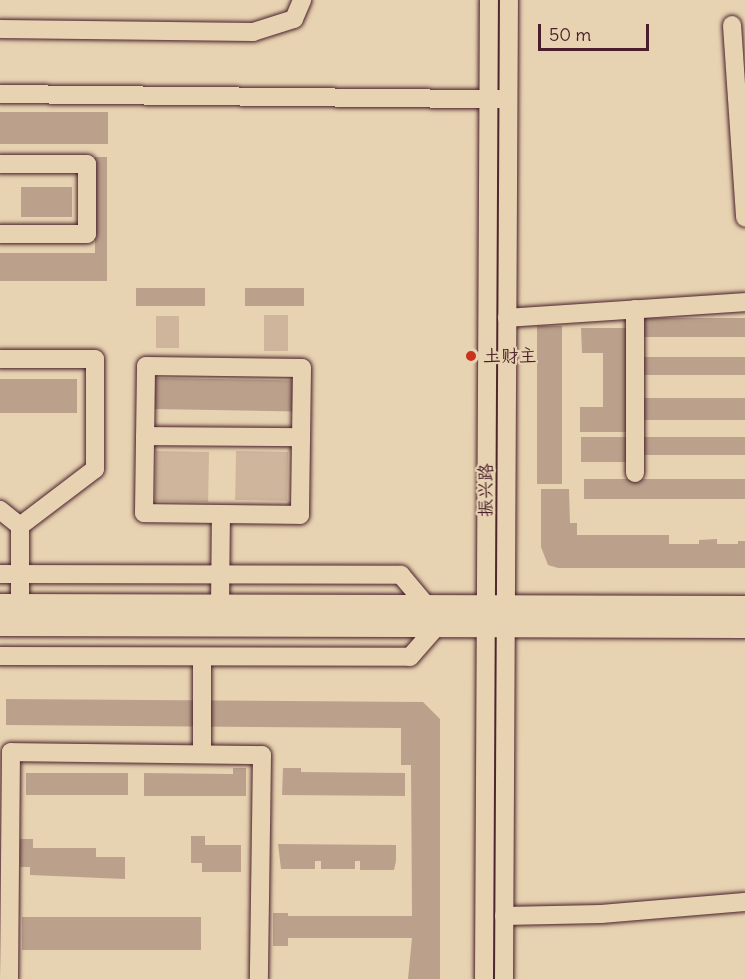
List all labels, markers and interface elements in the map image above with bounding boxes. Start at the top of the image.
scale bar [541,12,652,50]
text: 50 m [549,23,591,46]
place label: 土财主 [483,345,537,367]
marker: 土财主 [464,349,478,363]
street label: 振兴路 [475,463,497,517]

